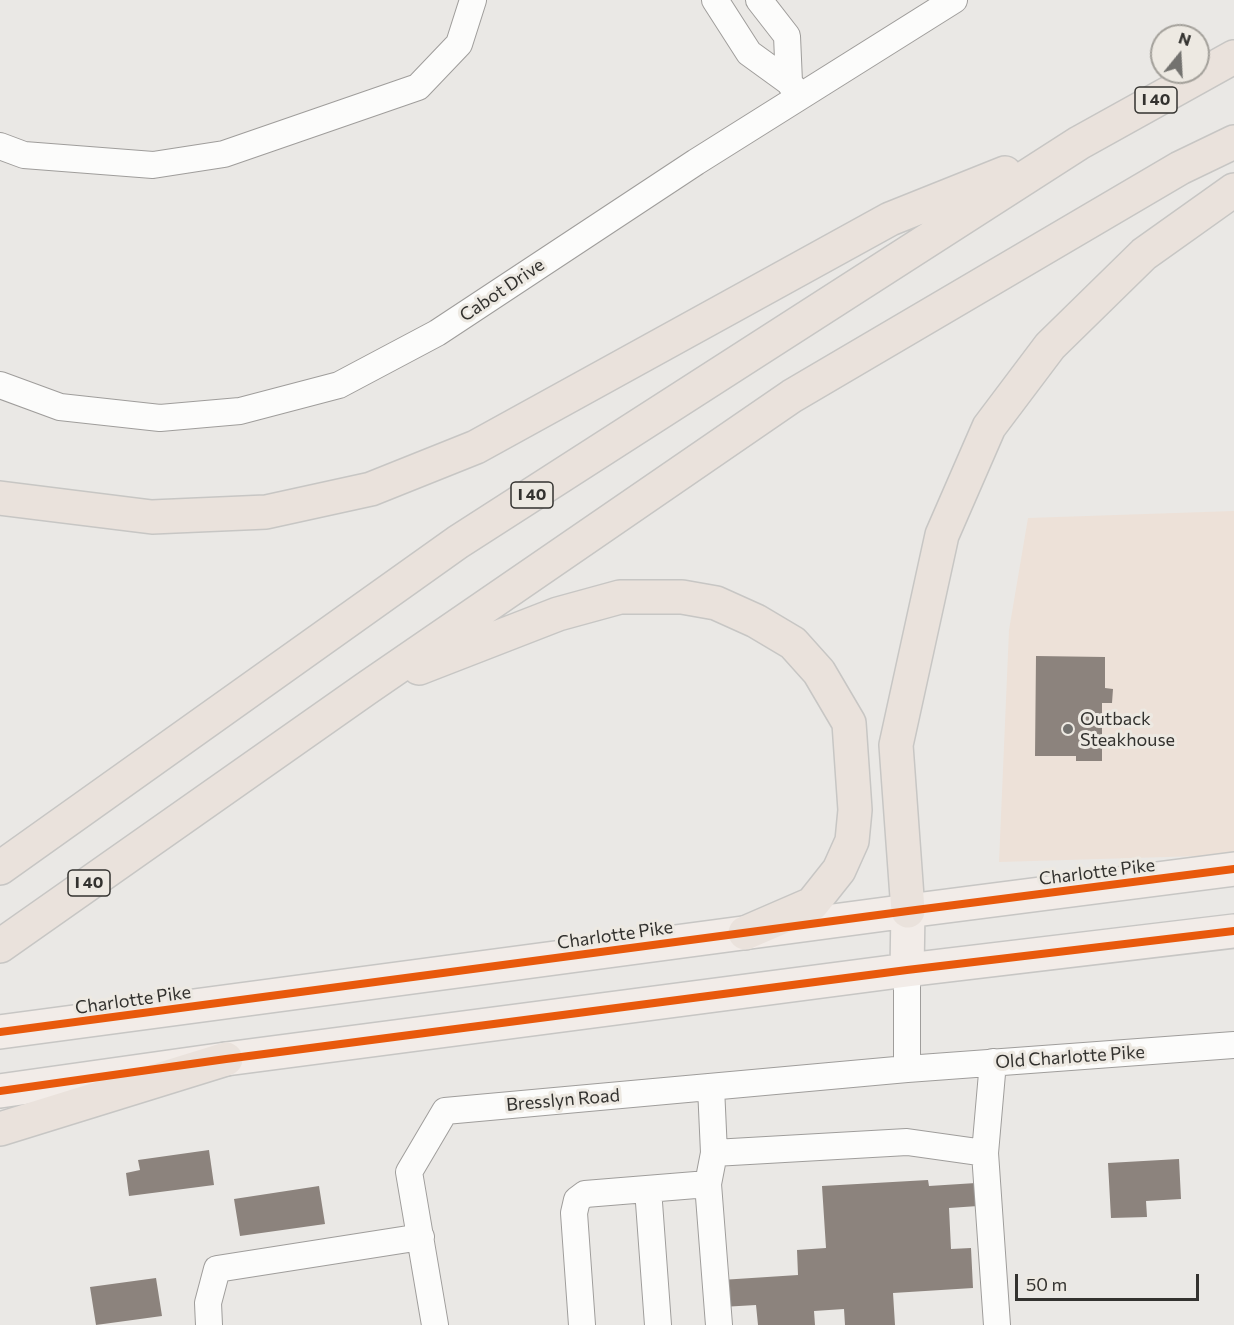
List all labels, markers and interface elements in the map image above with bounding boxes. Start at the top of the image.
north arrow [1150,24,1210,84]
text: N [1176,27,1194,49]
road number: I 40 [1135,87,1177,113]
street label: Cabot Drive [456,254,548,326]
road number: I 40 [511,482,553,508]
place label: Outback Steakhouse [1080,708,1175,750]
marker: Outback Steakhouse [1061,722,1075,736]
street label: Charlotte Pike [1038,854,1156,890]
road number: I 40 [68,870,110,896]
street label: Charlotte Pike [556,916,674,954]
street label: Charlotte Pike [74,981,192,1019]
street label: Old Charlotte Pike [994,1041,1146,1073]
street label: Bresslyn Road [505,1084,621,1116]
scale bar [1018,1262,1202,1300]
text: 50 m [1026,1273,1067,1295]

